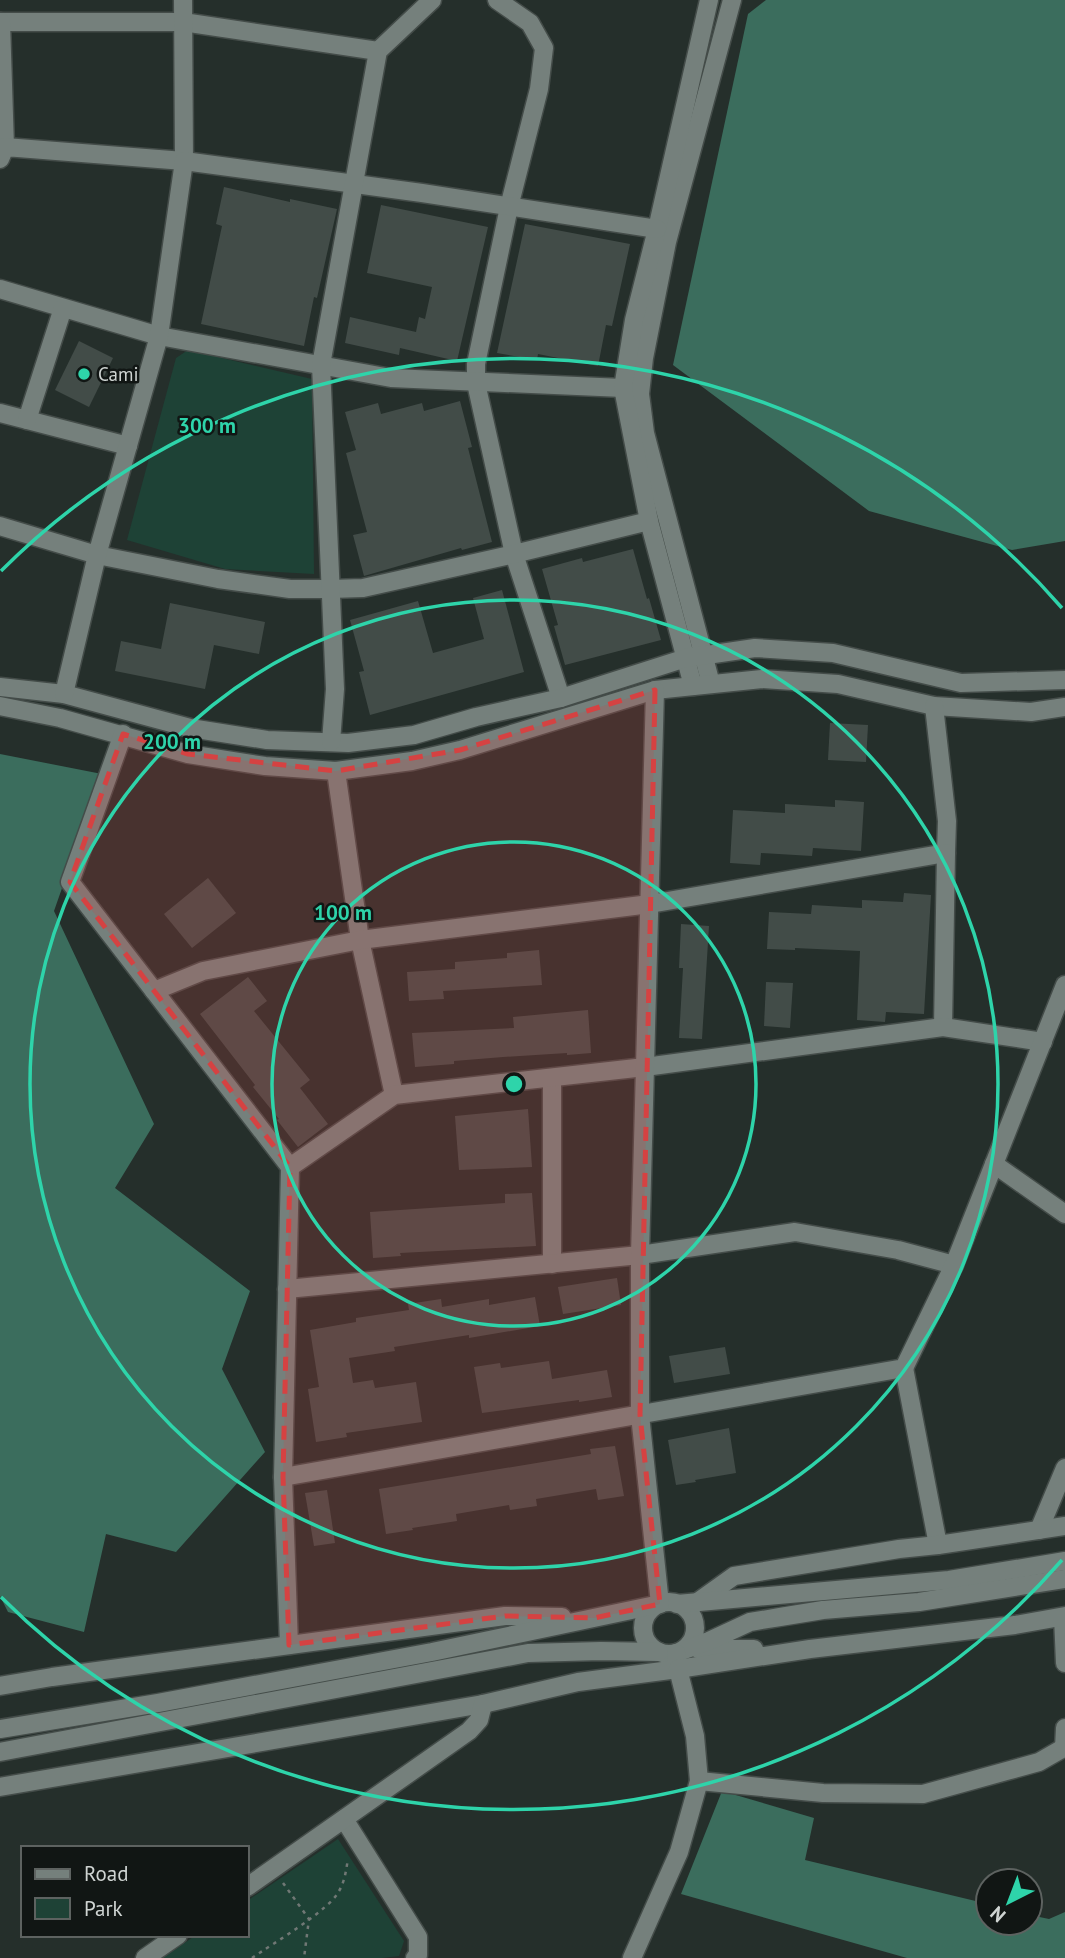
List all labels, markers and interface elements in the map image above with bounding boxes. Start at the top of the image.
place label: Cami [98,362,138,386]
marker: Cami [76,366,92,382]
text: 300 m [178,412,236,439]
text: 200 m [143,728,201,755]
text: 100 m [314,899,372,926]
centre of rings [502,1072,526,1096]
legend [21,1846,248,1937]
text: Road [84,1860,128,1887]
north arrow [974,1867,1044,1937]
text: Park [84,1895,123,1922]
text: N [985,1902,1010,1928]

